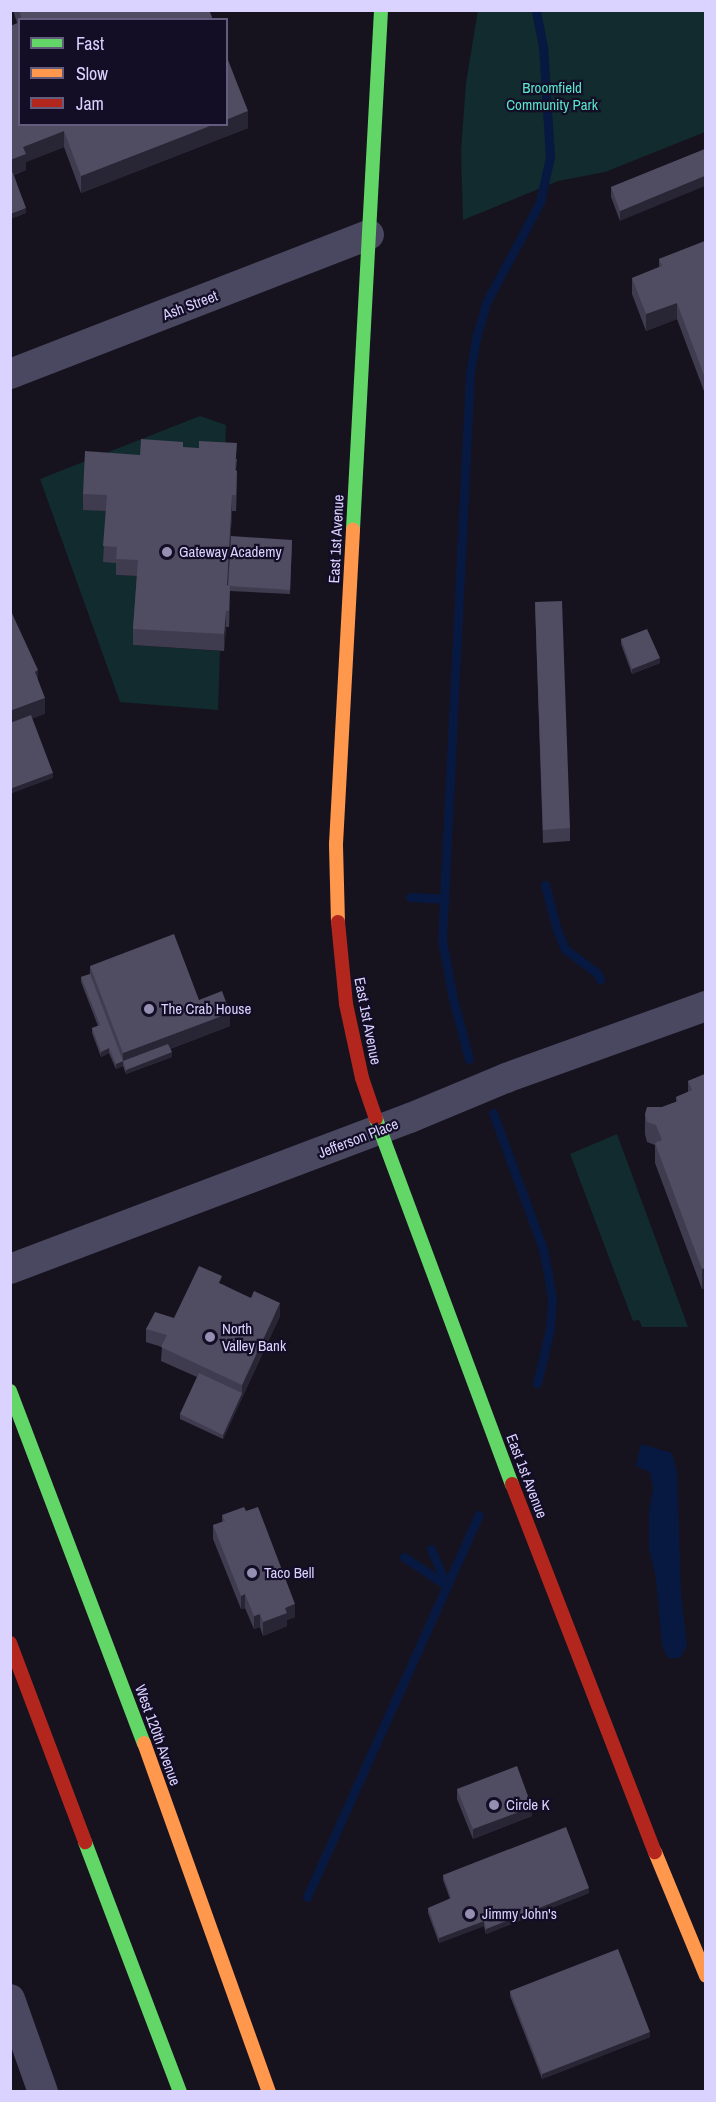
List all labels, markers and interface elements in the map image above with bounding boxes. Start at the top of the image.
legend [18,18,228,126]
text: Fast [76,31,104,56]
text: Slow [76,61,108,86]
park label: Broomfield Community Park [506,78,598,113]
text: Jam [76,91,104,116]
street label: Ash Street [160,286,220,324]
street label: East 1st Avenue [325,494,347,584]
place label: Gateway Academy [179,543,282,561]
marker: Gateway Academy [160,545,174,559]
street label: East 1st Avenue [351,975,385,1067]
place label: The Crab House [161,1000,251,1018]
marker: The Crab House [142,1002,156,1016]
street label: Jefferson Place [315,1114,401,1162]
place label: North Valley Bank [222,1319,286,1354]
marker: North Valley Bank [203,1330,217,1344]
street label: East 1st Avenue [503,1431,551,1521]
place label: Taco Bell [264,1564,314,1582]
marker: Taco Bell [245,1566,259,1580]
street label: West 120th Avenue [131,1682,185,1788]
place label: Circle K [506,1796,550,1814]
marker: Circle K [487,1798,501,1812]
place label: Jimmy John's [482,1905,557,1923]
marker: Jimmy John's [463,1907,477,1921]

